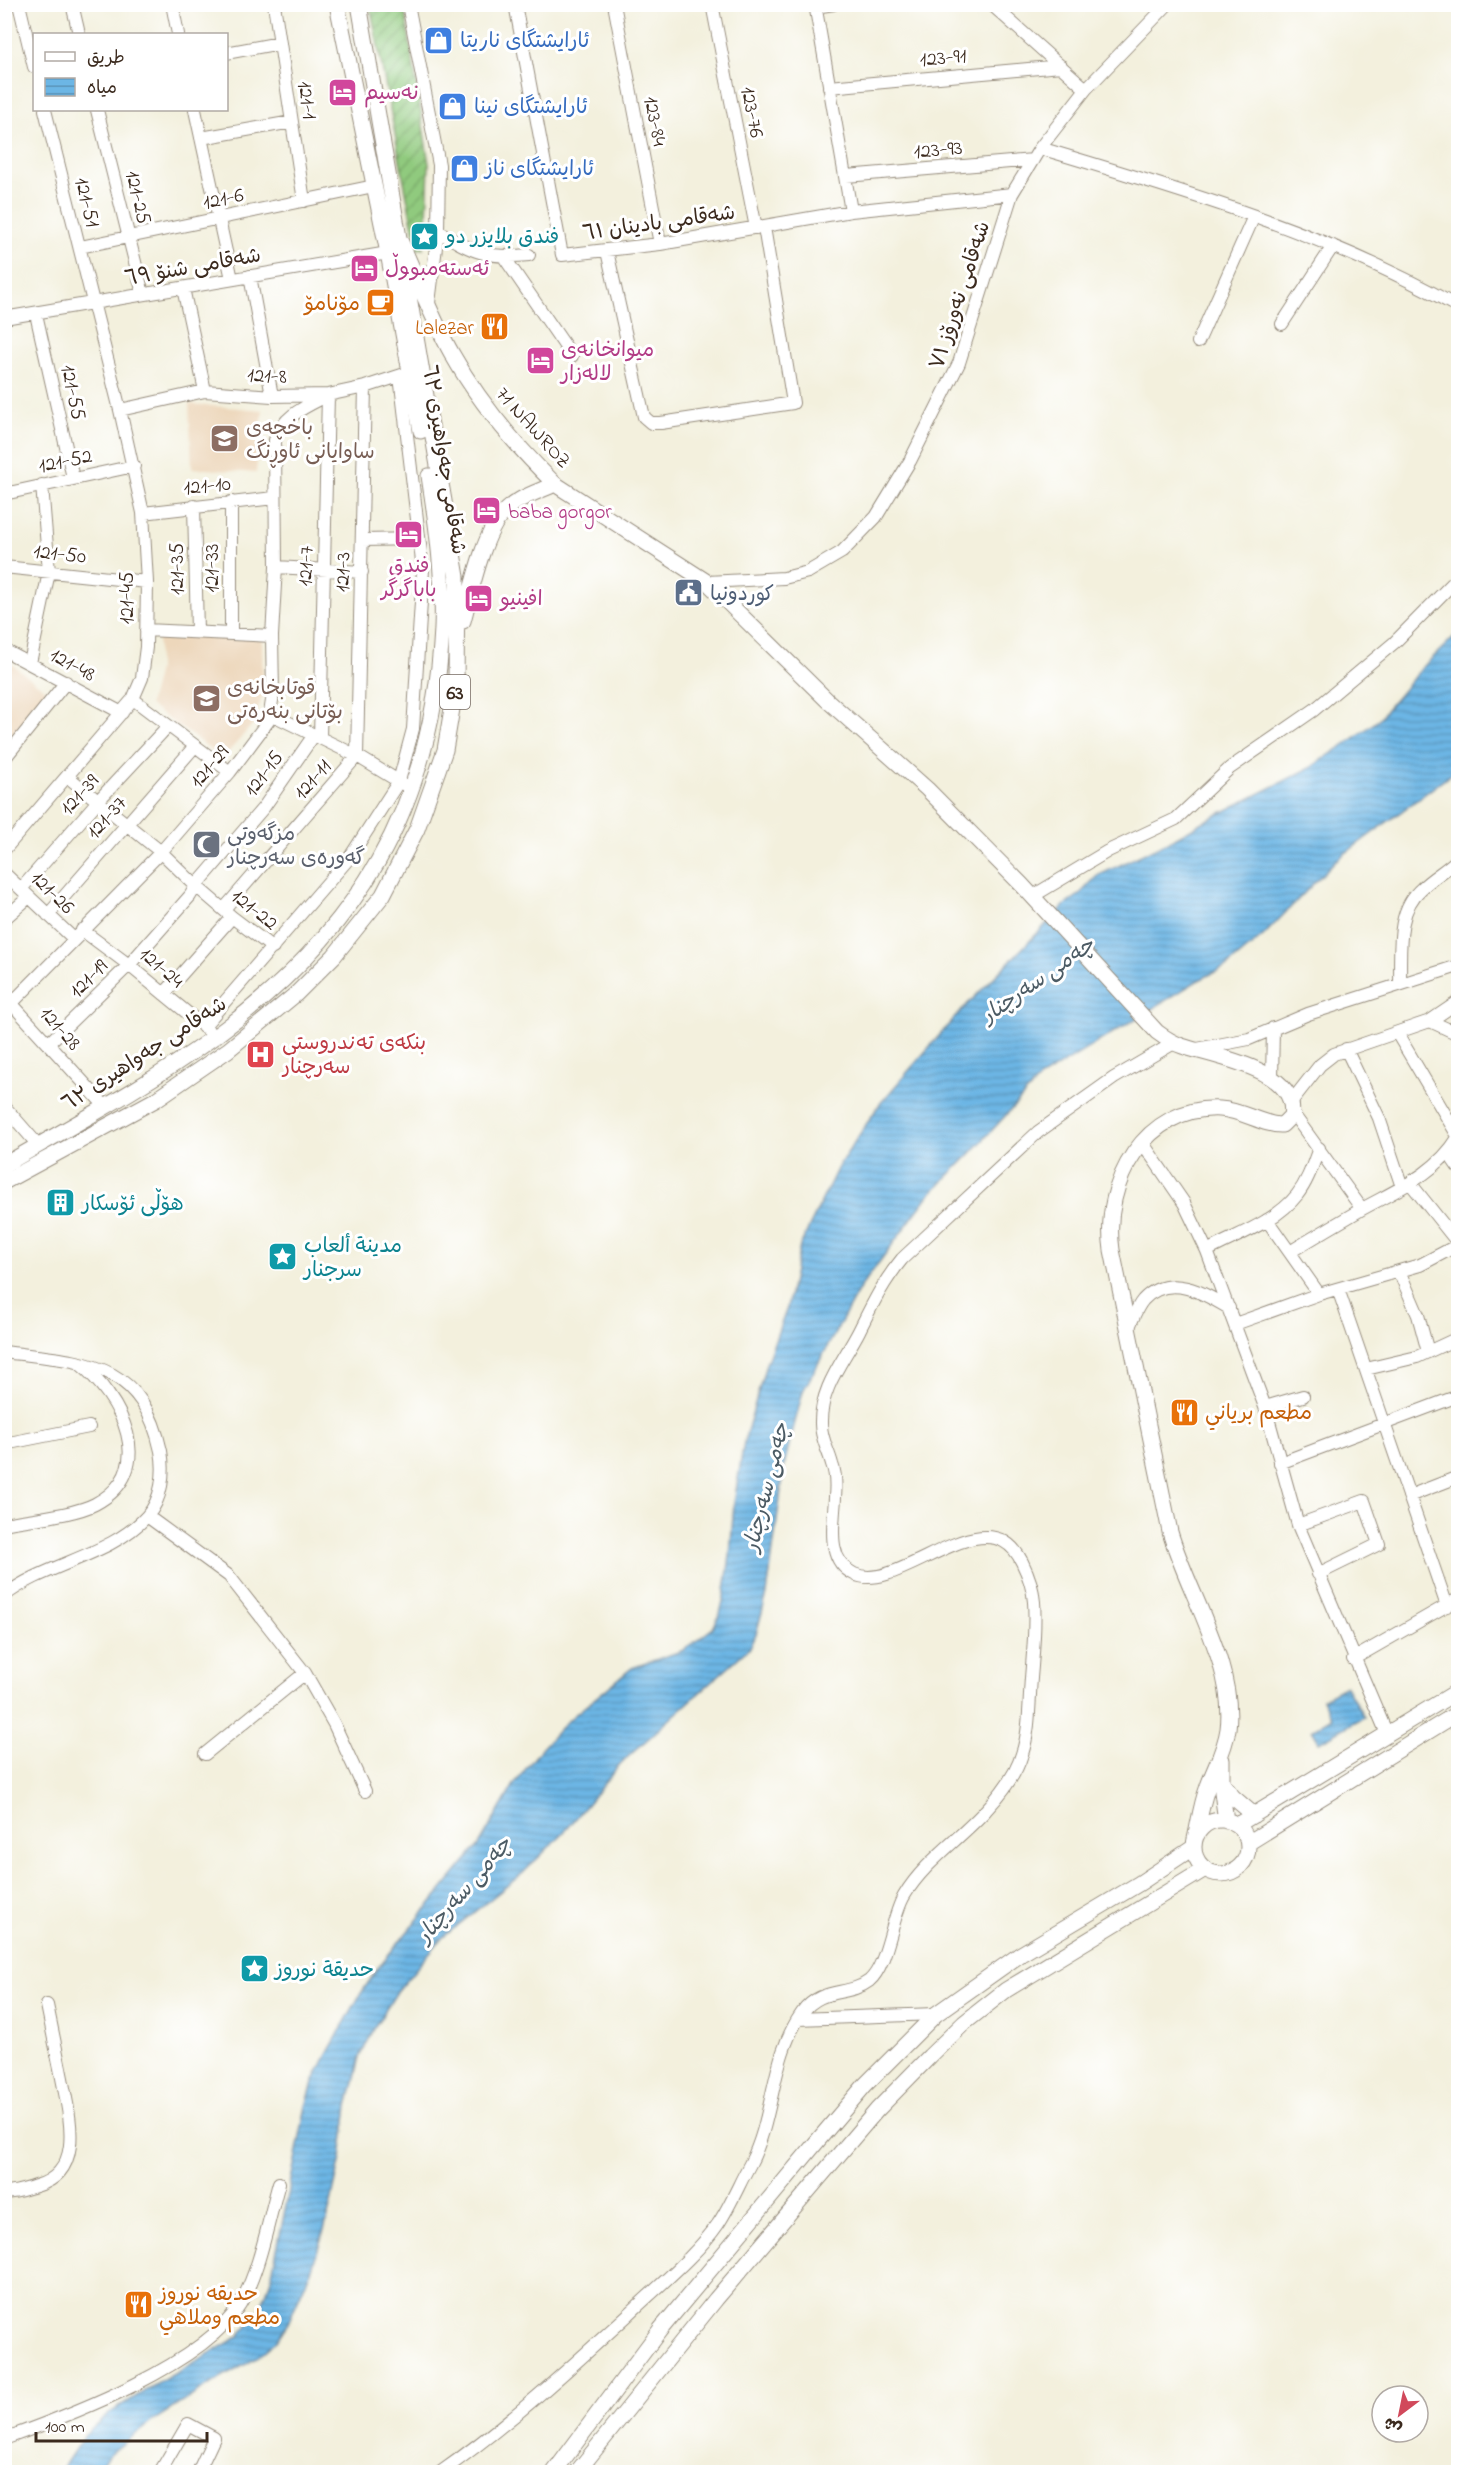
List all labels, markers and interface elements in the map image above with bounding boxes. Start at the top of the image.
shop icon: ئارایشتگای ناریتا [423,24,455,56]
place label: ئارایشتگای ناریتا [460,27,589,57]
legend [33,33,228,111]
street label: 123-91 [919,42,968,76]
text: طريق [87,46,125,72]
text: مياه [87,76,117,102]
hotel icon: نەسیم [327,76,359,108]
street label: 121-1 [288,79,324,122]
place label: نەسیم [364,79,419,109]
street label: 123-76 [731,84,771,141]
shop icon: ئارایشتگای نینا [437,90,469,122]
place label: ئارایشتگای نینا [474,93,588,123]
street label: 123-84 [635,94,674,149]
street label: 123-93 [913,134,964,168]
shop icon: ئارایشتگای ناز [448,152,480,184]
place label: ئارایشتگای ناز [483,155,594,185]
street label: 121-25 [116,168,158,227]
street label: 121-51 [65,174,107,231]
street label: 121-6 [200,181,247,219]
street label: شەقامی بادینان ٦١ [581,198,737,250]
street label: شەقامی نەورۆز ٧١ [923,218,999,374]
place icon: فندق بلايزر دو [409,220,441,252]
place label: فندق بلايزر دو [444,223,559,253]
street label: شەقامی شنۆ ٦٩ [123,241,264,295]
hotel icon: ئەستەمبووڵ [348,252,380,284]
place label: ئەستەمبووڵ [385,252,489,285]
cafe icon: مۆنامۆ [365,287,397,319]
place label: مۆنامۆ [303,290,360,320]
restaurant icon: Lalezar [479,311,511,343]
place label: Lalezar [415,314,474,344]
place label: میوانخانەی لالەزار [559,336,654,390]
hotel icon: میوانخانەی لالەزار [524,345,556,377]
street label: 121-8 [247,361,287,393]
street label: 121-55 [52,362,93,423]
street label: شەقامی جەواهیری ٦٣ [413,364,473,557]
street label: 71 NAWROZ [488,381,577,476]
place label: باخچەی ساوایانی ئاوڕنگ [246,414,375,468]
school or university icon: باخچەی ساوایانی ئاوڕنگ [209,423,241,455]
street label: 121-52 [36,442,95,482]
street label: 121-10 [182,470,232,504]
hotel icon: baba gorgor [471,495,503,527]
place label: baba gorgor [508,498,612,530]
hotel icon: فندق باباگرگر [393,518,425,550]
street label: 121-50 [32,537,88,573]
street label: 121-35 [163,543,193,595]
street label: 121-33 [198,543,228,593]
street label: 121-7 [291,545,323,587]
street label: 121-3 [329,552,359,592]
place label: فندق باباگرگر [379,552,437,606]
street label: 121-45 [113,572,143,624]
public building icon: كوردونيا [673,577,705,609]
place label: كوردونيا [710,580,774,610]
hotel icon: افينيو [463,582,495,614]
place label: افينيو [499,585,543,615]
street label: 121-48 [44,641,100,690]
place label: قوتابخانەی بۆتانی بنەرەتی [227,674,343,728]
road number: 63 [440,675,470,709]
school or university icon: قوتابخانەی بۆتانی بنەرەتی [190,683,222,715]
street label: 121-29 [183,739,238,795]
street label: 121-15 [238,745,292,803]
street label: 121-11 [287,753,340,807]
street label: 121-39 [54,767,108,823]
street label: 121-37 [80,790,135,847]
place label: مزگەوتی گەورەی سەرچنار [226,820,365,874]
mosque icon: مزگەوتی گەورەی سەرچنار [190,829,222,861]
street label: 121-26 [23,865,81,922]
street label: 121-22 [224,883,284,939]
water label: چەمی سەرچنار [974,930,1103,1034]
street label: 121-24 [132,941,190,997]
street label: 121-19 [63,953,116,1006]
street label: شەقامی جەواهیری ٦٣ [57,990,233,1119]
street label: 121-28 [32,1001,87,1058]
place label: بنکەی تەندروستی سەرچنار [281,1029,426,1083]
hospital icon: بنکەی تەندروستی سەرچنار [245,1038,277,1070]
building icon: هۆڵی ئۆسکار [45,1187,77,1219]
place label: هۆڵی ئۆسکار [80,1188,184,1220]
place label: مدينة ألعاب سرجنار [302,1232,402,1286]
place icon: مدينة ألعاب سرجنار [267,1241,299,1273]
restaurant icon: مطعم برياني [1168,1396,1200,1428]
place label: مطعم برياني [1205,1399,1312,1431]
water label: چەمی سەرچنار [736,1419,800,1558]
water label: چەمی سەرچنار [408,1830,521,1953]
place icon: حديقة نوروز [238,1953,270,1985]
place label: حديقة نوروز [273,1956,374,1986]
place label: حديقه نوروز مطعم وملاهي [157,2280,280,2336]
restaurant icon: حديقه نوروز مطعم وملاهي [122,2289,154,2321]
north arrow [1370,2384,1430,2444]
scale bar [36,2405,207,2443]
text: ش [1379,2410,1407,2440]
text: 100 m [45,2415,85,2441]

